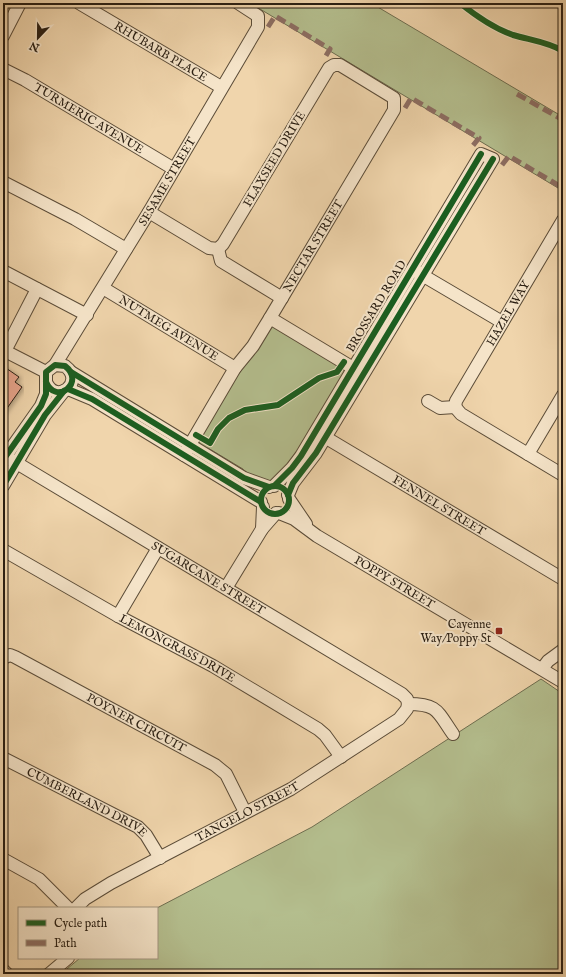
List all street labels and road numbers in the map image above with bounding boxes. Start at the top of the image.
street label: RHUBARB PLACE [111,18,210,85]
street label: TURMERIC AVENUE [31,80,146,157]
street label: FLAXSEED DRIVE [240,109,309,210]
street label: SESAME STREET [135,134,199,229]
street label: NECTAR STREET [280,197,347,295]
street label: BROSSARD ROAD [343,257,410,355]
street label: HAZEL WAY [483,277,534,349]
street label: NUTMEG AVENUE [116,292,221,364]
street label: FENNEL STREET [390,472,488,539]
street label: SUGARCANE STREET [148,538,268,618]
street label: POPPY STREET [351,553,437,612]
street label: LEMONGRASS DRIVE [117,611,238,686]
street label: POYNER CIRCUIT [84,690,189,756]
street label: CUMBERLAND DRIVE [24,764,151,840]
street label: TANGELO STREET [193,779,302,846]

